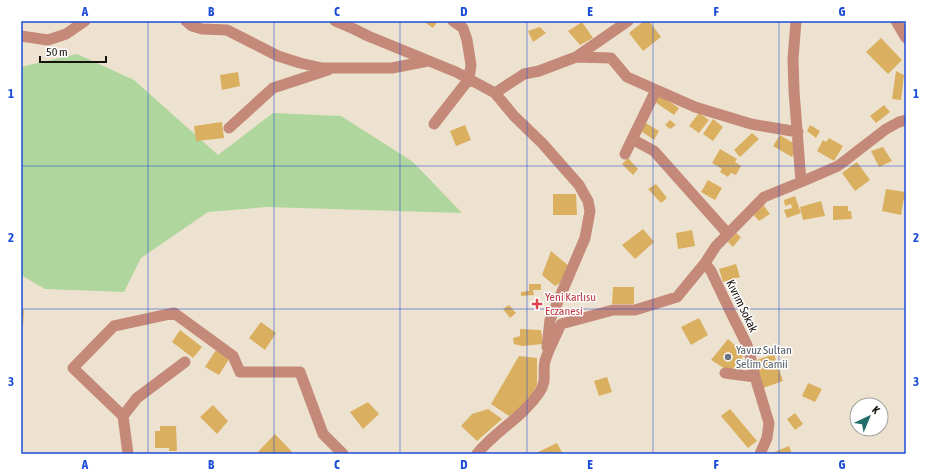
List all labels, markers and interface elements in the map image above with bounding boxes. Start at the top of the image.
text: A [81,4,89,19]
text: B [208,4,215,19]
text: C [334,4,340,19]
text: D [460,4,468,19]
text: E [587,4,593,19]
text: F [713,4,719,19]
text: G [839,4,846,19]
scale bar [40,38,106,64]
text: 50 m [46,45,68,59]
text: 1 [8,86,14,101]
text: 1 [913,86,919,101]
text: 2 [8,230,14,245]
text: 2 [913,230,919,245]
street label: Kıvrım Sokak [723,277,761,335]
place label: Yeni Karlısu Eczanesi [545,290,596,318]
marker: Yeni Karlısu Eczanesi [532,299,542,309]
place label: Yavuz Sultan Selim Camii [736,343,792,371]
marker: Yavuz Sultan Selim Camii [723,352,733,362]
text: 3 [8,374,14,389]
text: 3 [913,374,919,389]
north arrow [849,397,889,437]
text: K [870,404,882,416]
text: A [81,457,89,472]
text: B [208,457,215,472]
text: C [334,457,340,472]
text: D [460,457,468,472]
text: E [587,457,593,472]
text: F [713,457,719,472]
text: G [839,457,846,472]

